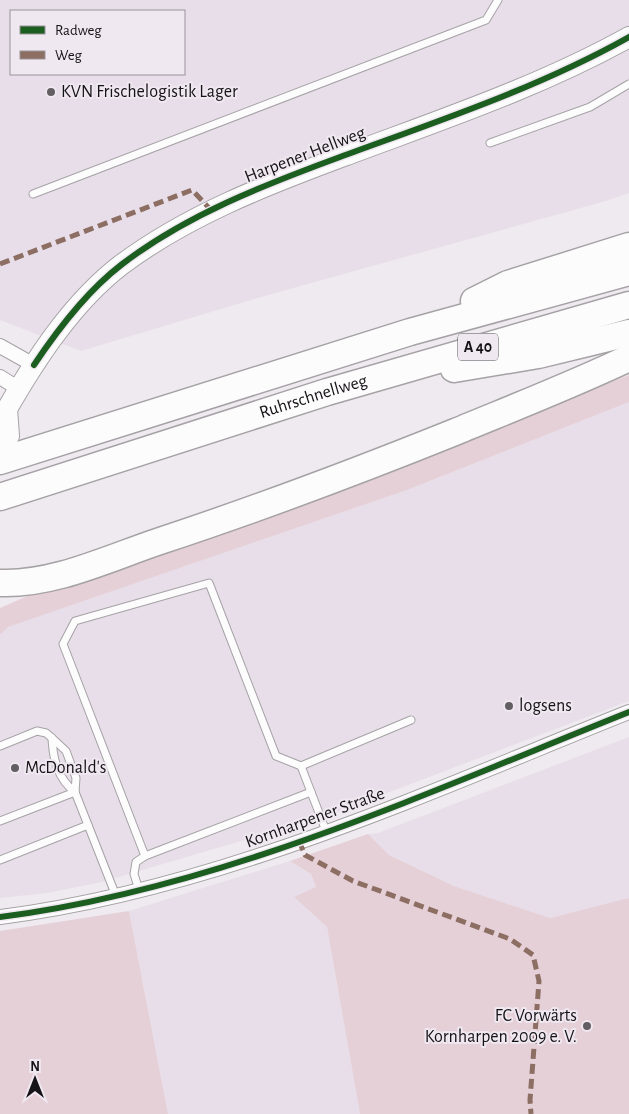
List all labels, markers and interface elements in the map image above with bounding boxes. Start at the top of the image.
legend [10,10,185,75]
text: Radweg [55,23,102,38]
text: Weg [55,48,83,63]
place label: KVN Frischelogistik Lager [61,83,238,101]
marker: KVN Frischelogistik Lager [45,86,57,98]
street label: Harpener Hellweg [242,124,368,186]
road number: A 40 [458,334,498,361]
street label: Ruhrschnellweg [257,372,370,422]
place label: logsens [519,697,572,715]
marker: logsens [503,700,515,712]
place label: McDonald's [25,759,107,777]
marker: McDonald's [9,762,21,774]
street label: Kornharpener Straße [243,784,387,852]
place label: FC Vorwärts Kornharpen 2009 e. V. [425,1007,577,1046]
marker: FC Vorwärts Kornharpen 2009 e. V. [581,1020,593,1032]
north arrow [10,1054,60,1104]
text: N [30,1060,40,1074]

